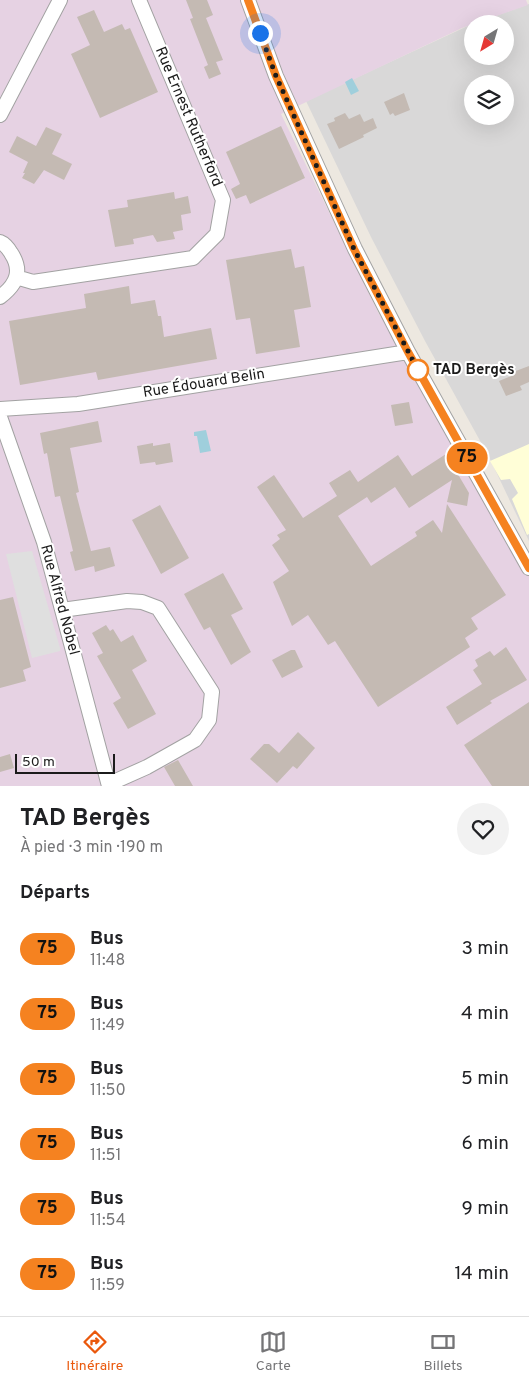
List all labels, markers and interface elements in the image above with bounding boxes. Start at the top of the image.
north arrow [464,15,514,65]
map controls [464,15,514,125]
your location [248,21,273,46]
street label: Rue Ernest Rutherford [150,44,226,190]
button: layers [464,75,514,125]
marker: TAD Bergès [407,359,429,381]
place label: TAD Bergès [433,361,515,380]
street label: Rue Édouard Belin [141,364,266,403]
line badge: 75 [444,442,490,474]
text: 75 [457,446,477,469]
street label: Rue Alfred Nobel [35,543,83,657]
scale bar [15,751,115,774]
text: 50 m [22,754,55,771]
button: heart [457,803,509,855]
text: TAD Bergès [20,804,151,834]
text: À pied · 3 min · 190 m [20,838,163,858]
text: Départs [20,881,90,905]
text: Bus [90,927,124,951]
text: 75 [37,937,58,960]
text: 3 min [461,937,509,961]
text: 11:48 [90,951,125,971]
text: Bus [90,992,124,1016]
text: 75 [37,1002,58,1025]
text: 4 min [461,1002,509,1026]
text: 11:49 [90,1016,125,1036]
text: Bus [90,1057,124,1081]
text: 75 [37,1067,58,1090]
text: 5 min [461,1067,509,1091]
text: 11:50 [90,1081,126,1101]
text: Bus [90,1122,124,1146]
text: 75 [37,1132,58,1155]
text: 6 min [462,1132,509,1156]
text: 11:51 [90,1146,121,1166]
text: Bus [90,1187,124,1211]
text: 75 [37,1197,58,1220]
text: 9 min [462,1197,509,1221]
text: 11:54 [90,1211,126,1231]
text: Bus [90,1252,124,1276]
text: 75 [37,1262,58,1285]
text: 14 min [454,1262,509,1286]
text: 11:59 [90,1276,125,1296]
tab: Itinéraire [66,1328,123,1375]
tab: Carte [256,1328,291,1375]
tab: Billets [423,1328,463,1375]

